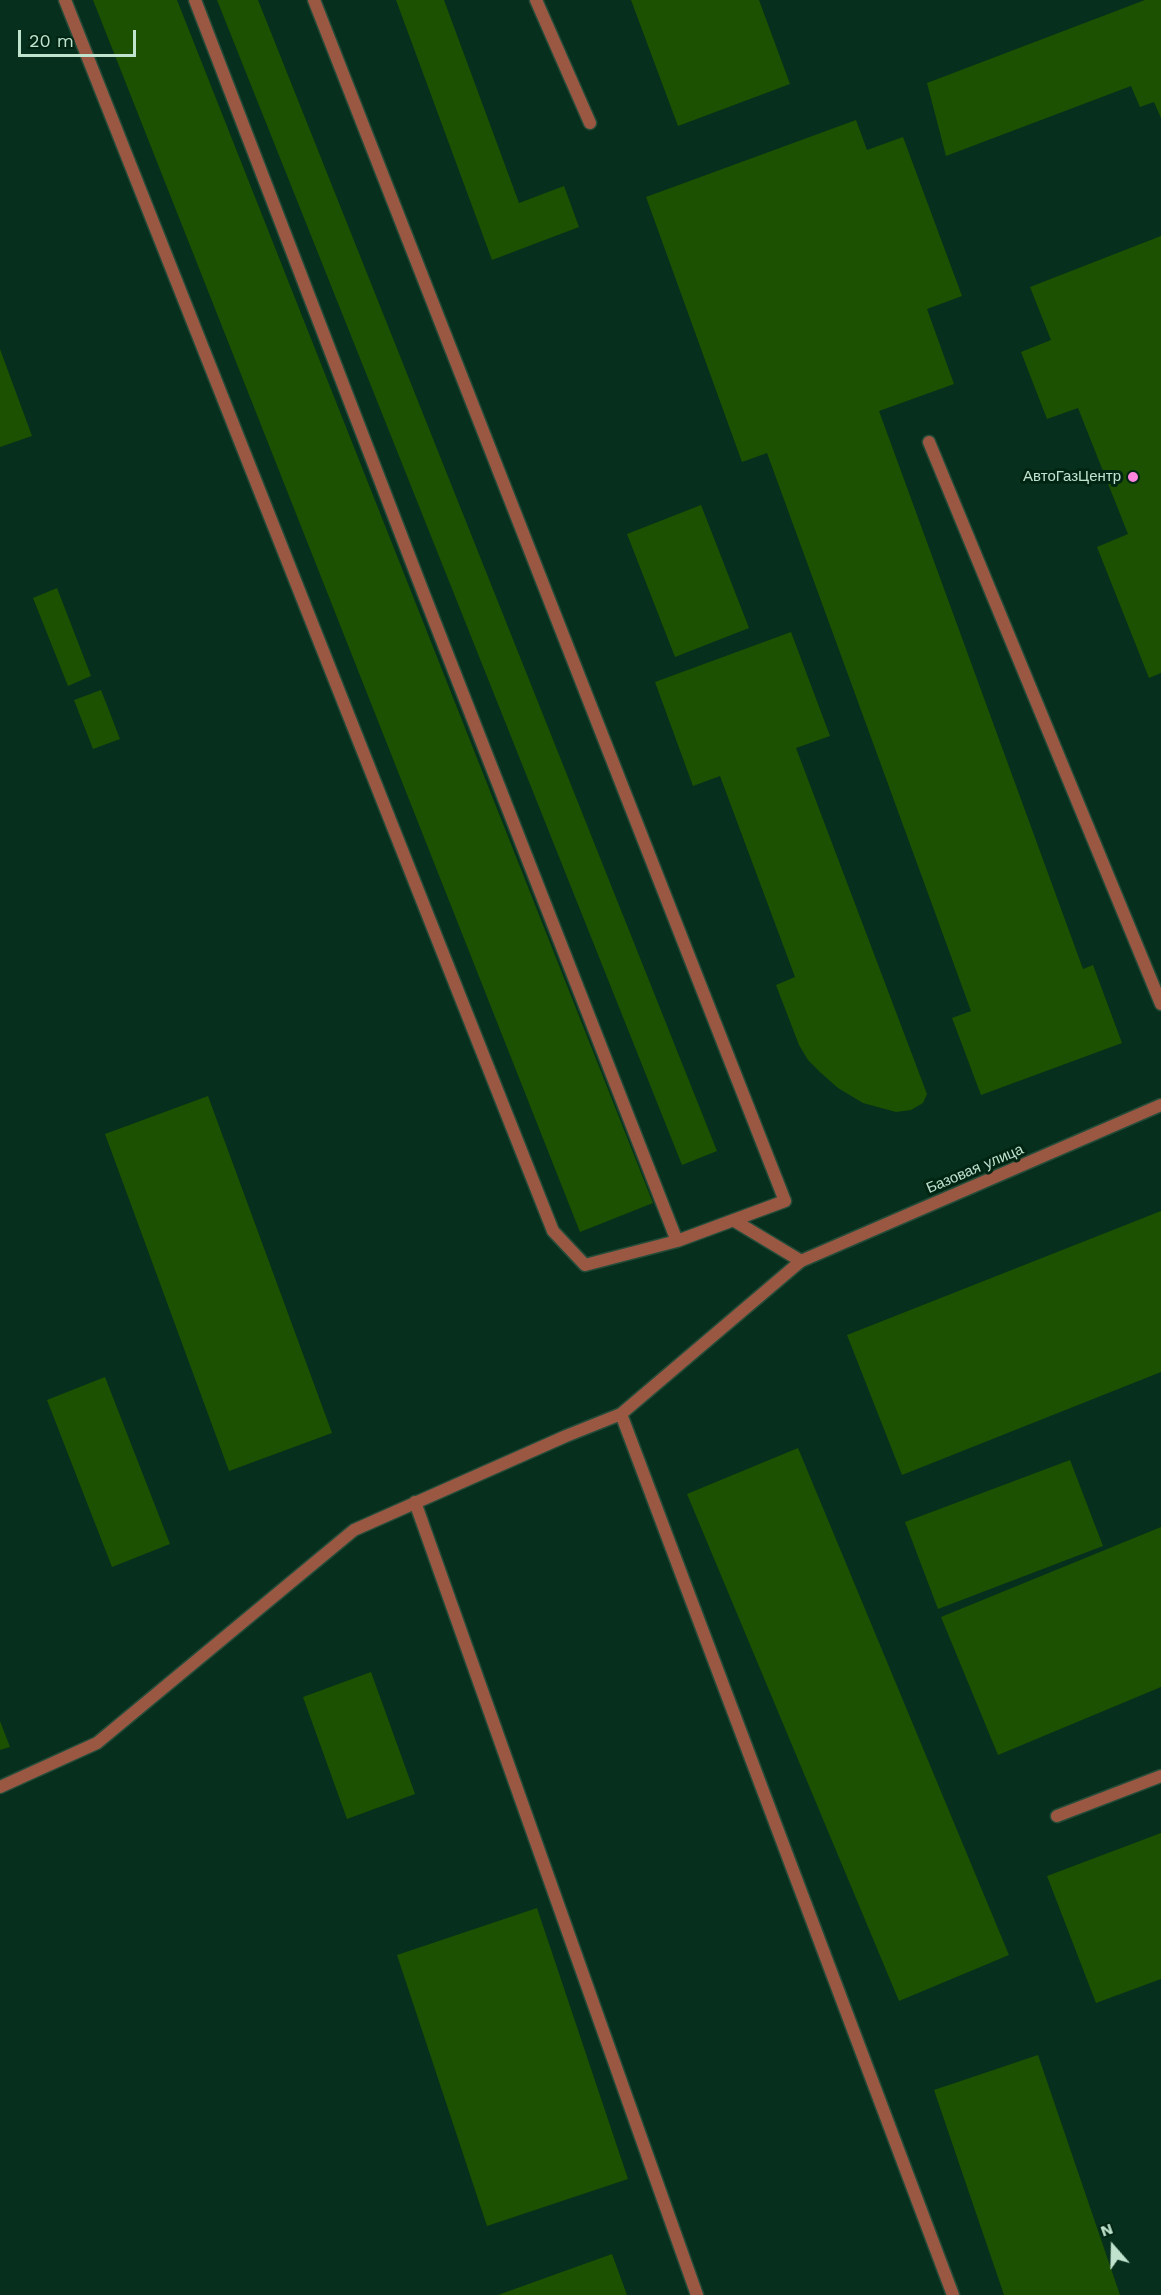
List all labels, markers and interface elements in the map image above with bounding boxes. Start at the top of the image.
scale bar [21,18,140,56]
text: 20 m [29,30,74,51]
place label: АвтоГазЦентр [1023,468,1121,486]
marker: АвтоГазЦентр [1126,470,1140,484]
street label: Базовая улица [924,1140,1026,1198]
north arrow [1083,2217,1143,2277]
text: N [1098,2219,1115,2241]

